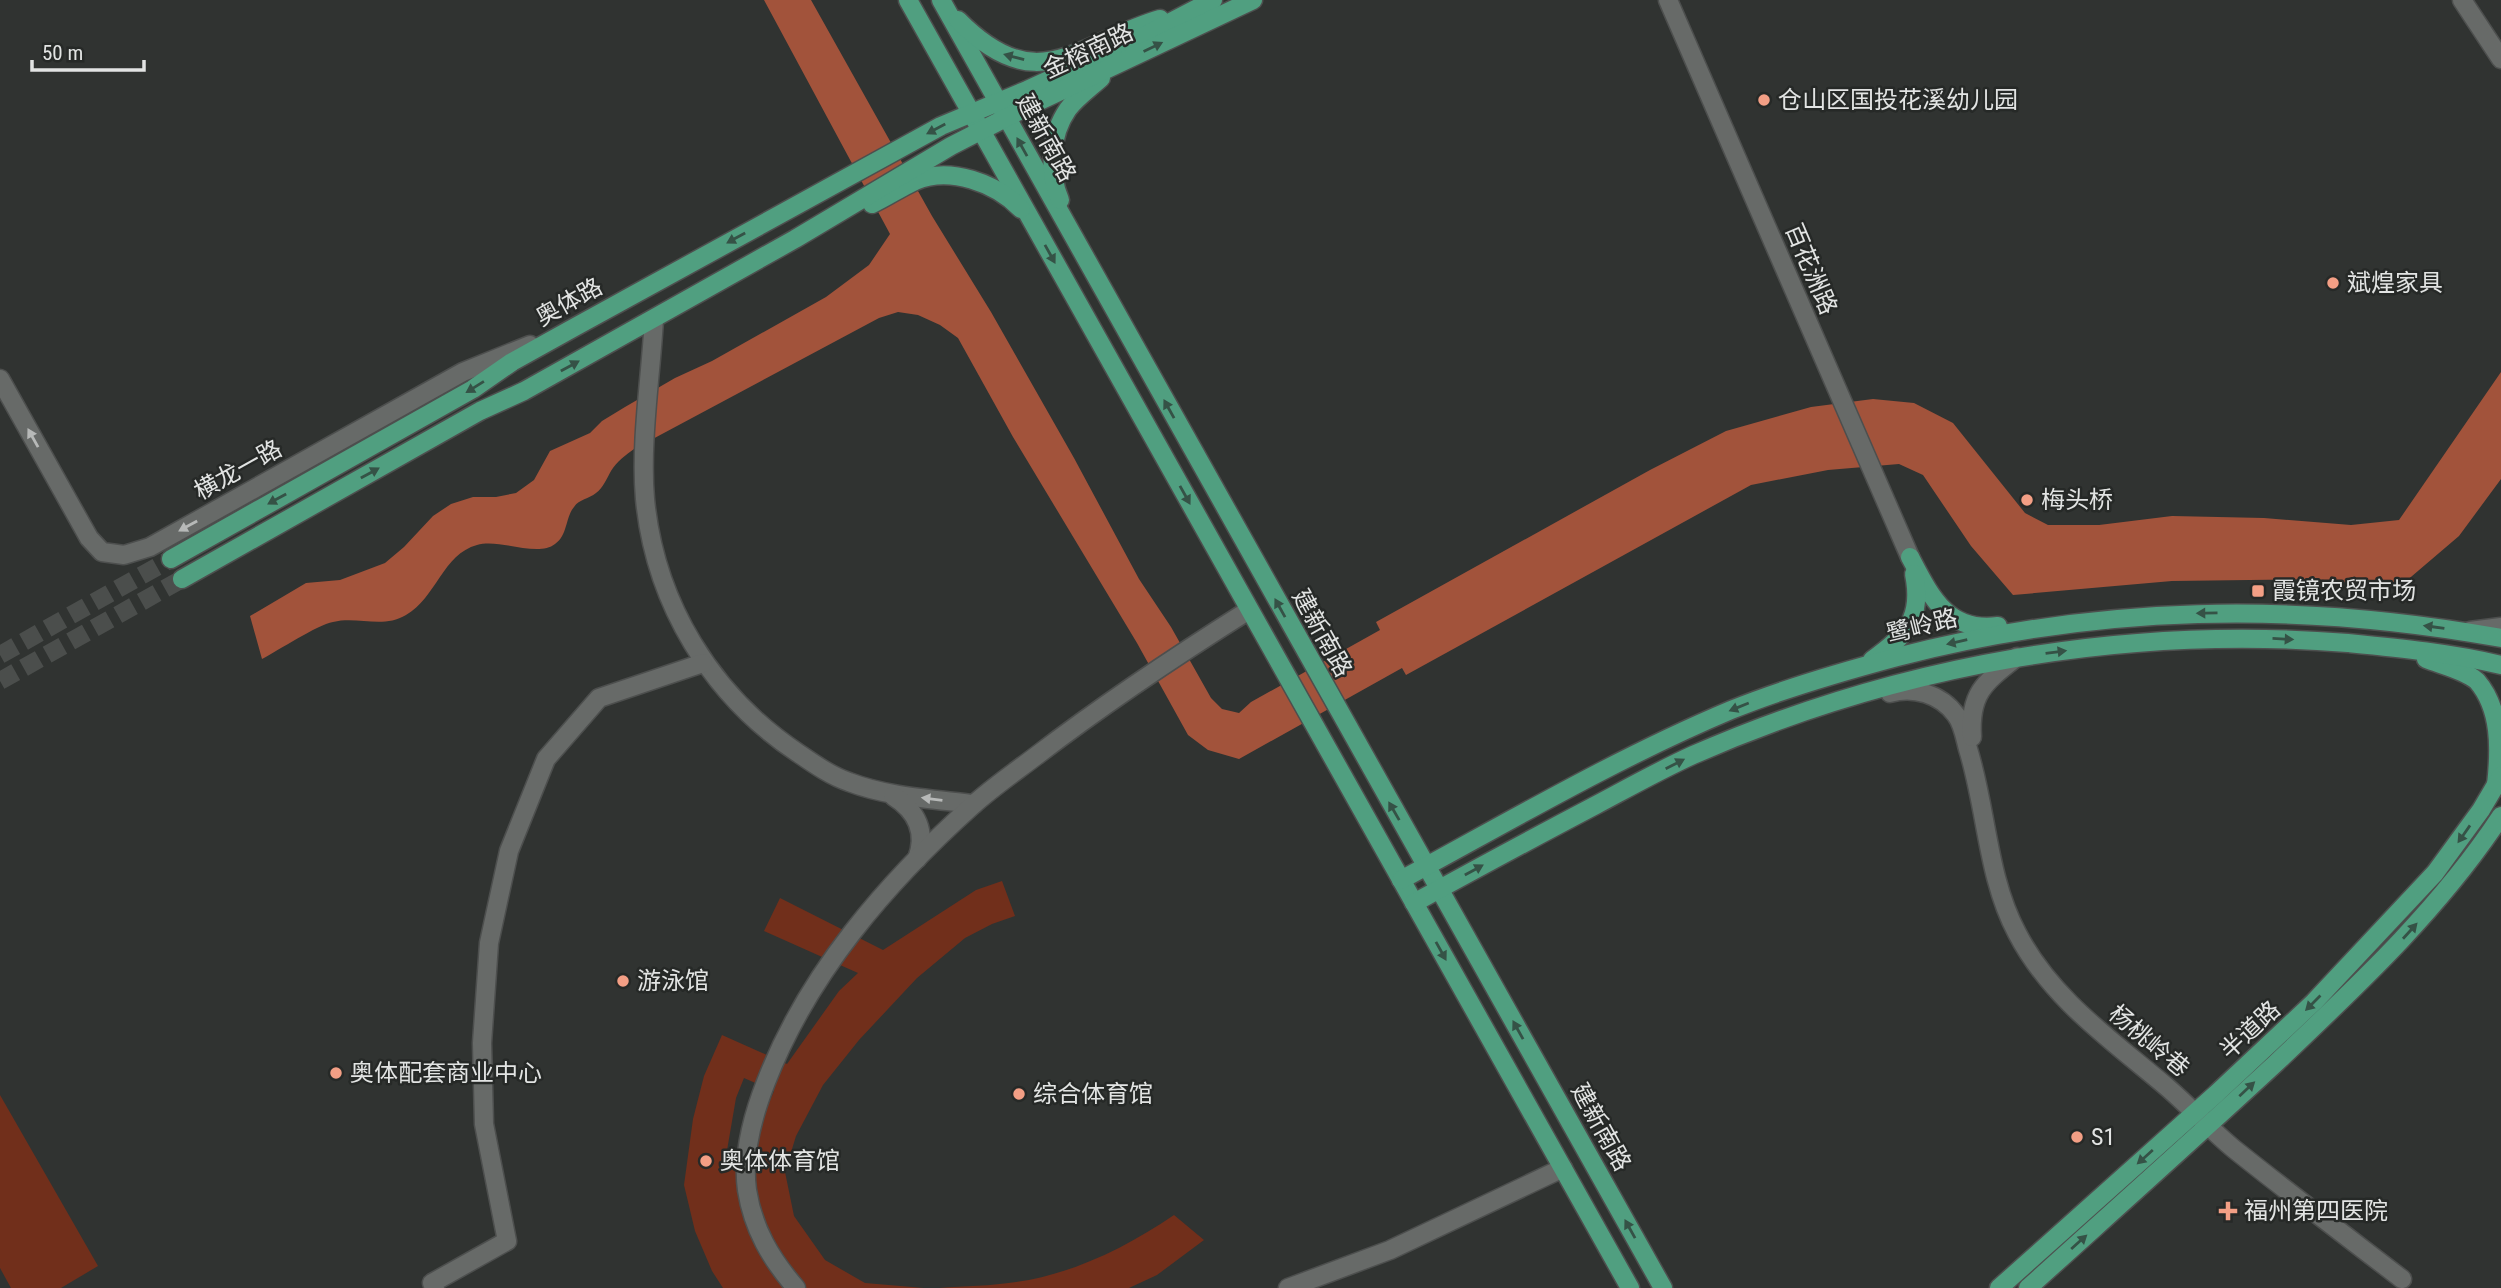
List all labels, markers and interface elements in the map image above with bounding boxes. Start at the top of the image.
street label: 金榕南路 [1039,18,1137,84]
scale bar [32,28,144,72]
text: 50 m [42,41,83,65]
one-way arrow [1143,42,1163,53]
one-way arrow [1003,51,1025,62]
place label: 仓山区国投花溪幼儿园 [1778,86,2018,114]
street label: 建新南路 [1010,89,1082,187]
marker: 仓山区国投花溪幼儿园 [1756,92,1772,108]
one-way arrow [926,123,946,135]
one-way arrow [1016,137,1028,156]
street label: 百花洲路 [1779,219,1843,319]
one-way arrow [726,232,746,244]
one-way arrow [1044,244,1056,263]
place label: 斌煌家具 [2347,269,2443,297]
street label: 奥体路 [531,272,607,332]
marker: 斌煌家具 [2325,275,2341,291]
one-way arrow [560,360,580,372]
one-way arrow [465,380,484,393]
one-way arrow [1163,400,1175,419]
one-way arrow [27,429,39,448]
street label: 横龙一路 [189,434,287,506]
one-way arrow [360,467,380,479]
one-way arrow [1179,485,1191,505]
place label: 梅头桥 [2041,486,2113,514]
marker: 梅头桥 [2019,492,2035,508]
one-way arrow [267,493,286,505]
one-way arrow [179,520,198,532]
place label: 霞镜农贸市场 [2272,577,2416,605]
marker: 霞镜农贸市场 [2250,583,2266,599]
street label: 建新南路 [1286,584,1358,682]
one-way arrow [1274,598,1286,617]
street label: 鹭岭路 [1884,604,1960,648]
one-way arrow [2196,608,2218,619]
one-way arrow [2423,622,2445,633]
one-way arrow [2272,634,2294,645]
one-way arrow [1946,637,1968,648]
one-way arrow [2045,646,2067,657]
one-way arrow [1729,702,1750,713]
one-way arrow [1665,758,1685,769]
one-way arrow [920,793,942,804]
one-way arrow [1388,801,1400,820]
one-way arrow [2458,824,2471,843]
one-way arrow [1464,864,1483,876]
one-way arrow [2402,923,2418,940]
one-way arrow [1435,942,1447,961]
place label: 游泳馆 [637,967,709,995]
marker: 游泳馆 [615,973,631,989]
street label: 半道路 [2214,995,2286,1065]
one-way arrow [2305,995,2322,1011]
street label: 杨桃岭巷 [2103,999,2195,1083]
one-way arrow [1512,1021,1524,1040]
place label: 奥体配套商业中心 [350,1059,542,1087]
marker: 奥体配套商业中心 [328,1065,344,1081]
street label: 建新南路 [1565,1078,1637,1176]
place label: 综合体育馆 [1033,1080,1153,1108]
one-way arrow [2238,1082,2255,1098]
marker: 综合体育馆 [1011,1086,1027,1102]
place label: S1 [2091,1123,2115,1151]
marker: S1 [2069,1129,2085,1145]
place label: 奥体体育馆 [720,1147,840,1175]
one-way arrow [2136,1149,2154,1165]
marker: 奥体体育馆 [698,1153,714,1169]
place label: 福州第四医院 [2244,1197,2388,1225]
marker: 福州第四医院 [2218,1201,2238,1221]
one-way arrow [1624,1219,1636,1238]
one-way arrow [2070,1234,2088,1250]

